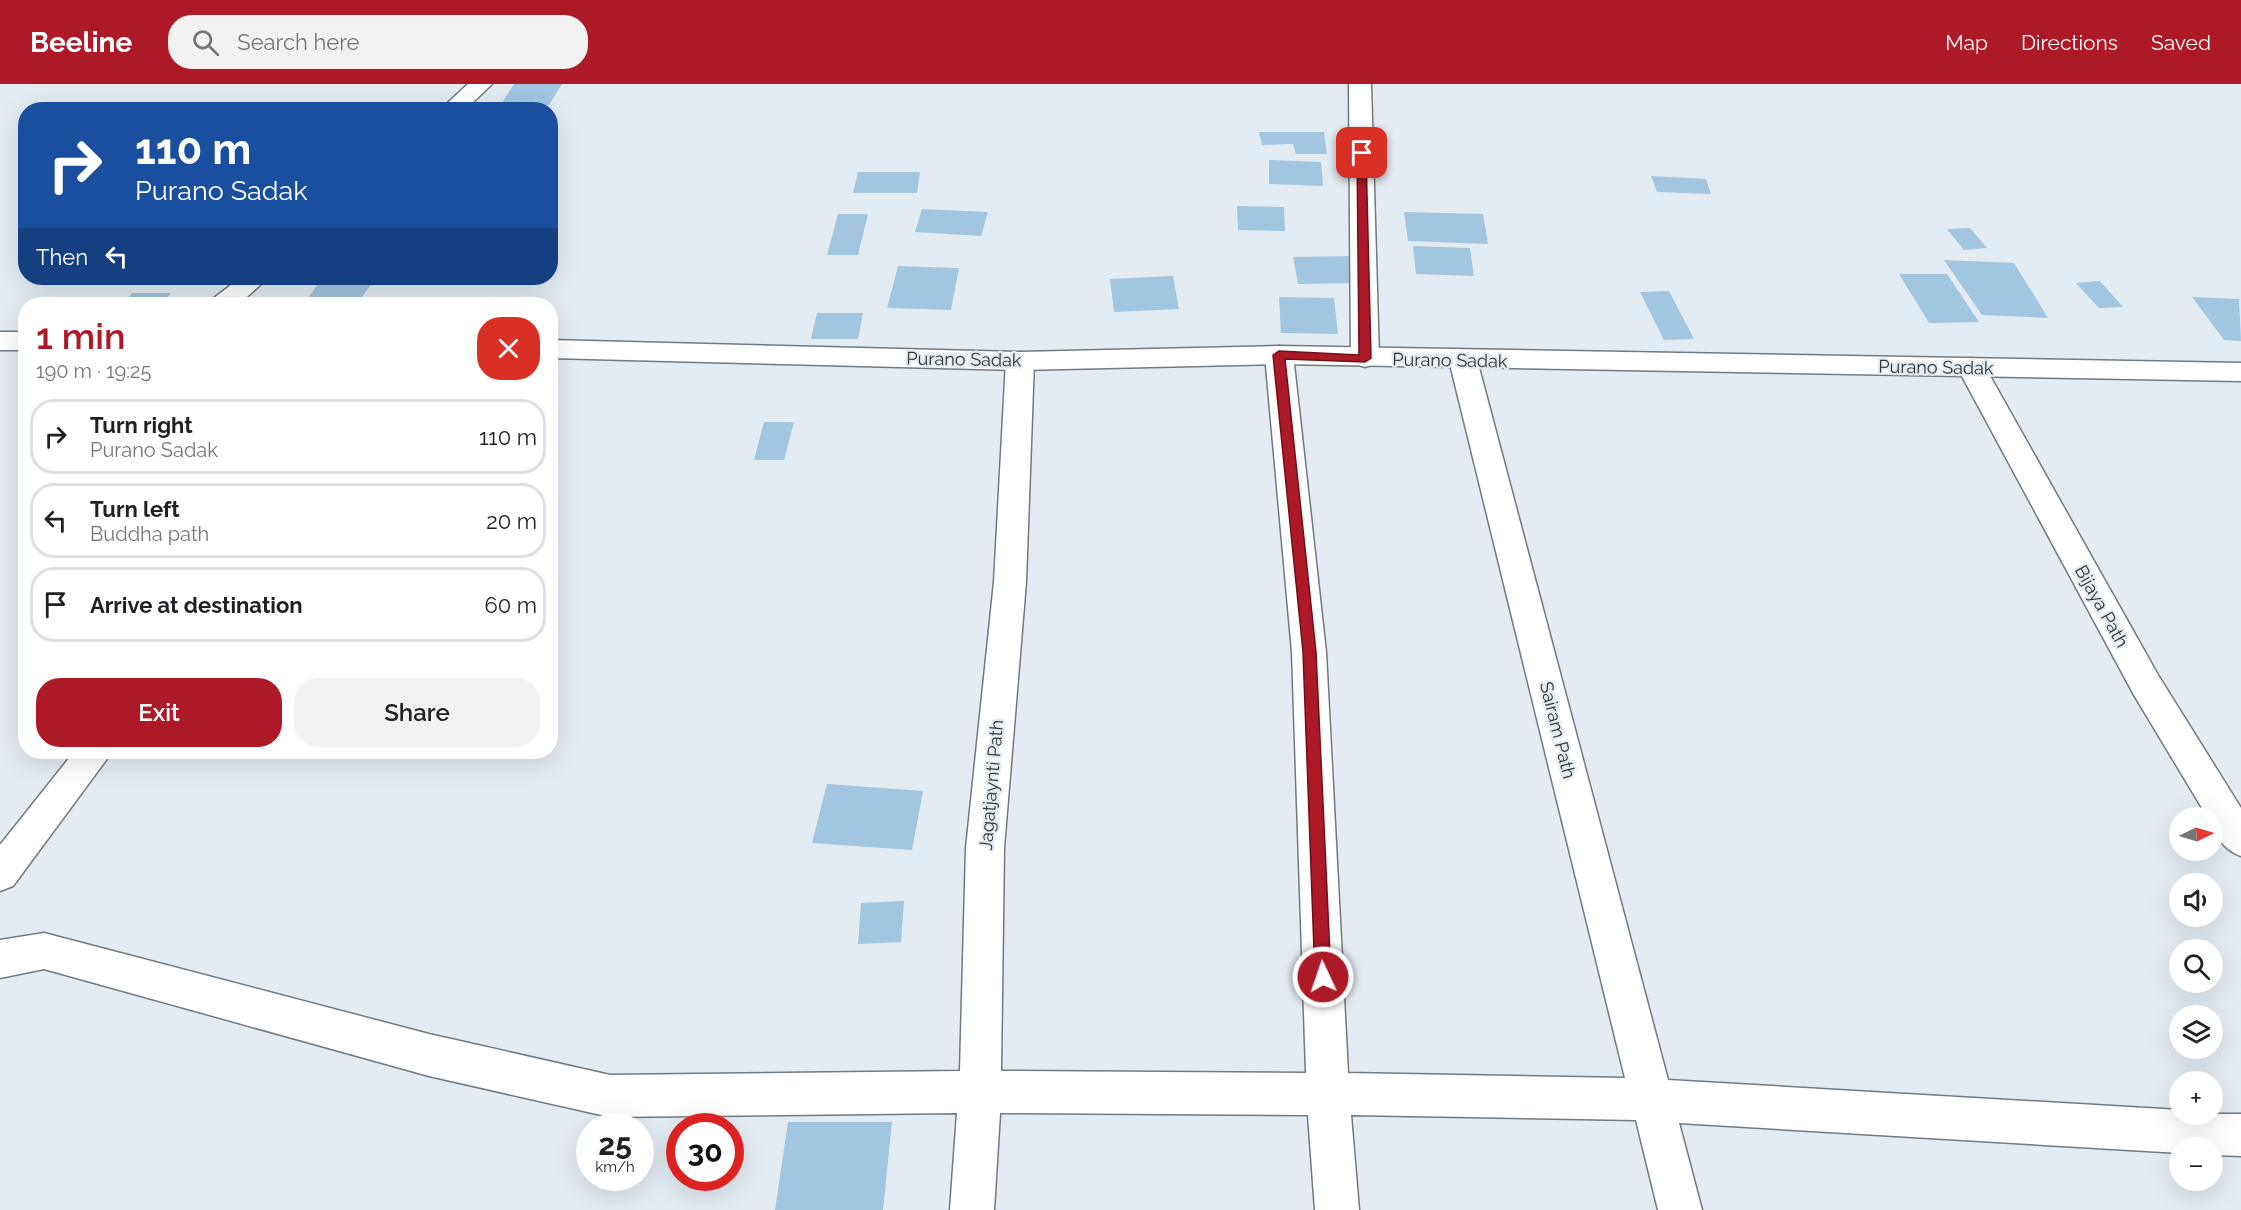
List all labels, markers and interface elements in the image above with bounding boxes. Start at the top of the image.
search box [168,15,588,69]
text: Beeline [30,26,132,59]
icon: search [189,26,222,59]
text: Search here [237,29,359,55]
text: Map [1945,30,1988,55]
text: Directions [2021,30,2118,55]
text: Saved [2151,30,2211,55]
text: 110 m [135,125,251,174]
icon: right [36,126,114,204]
pin [1336,127,1387,178]
icon: arrive [1345,136,1378,169]
text: Purano Sadak [135,175,308,206]
icon: left [100,240,133,273]
text: Then [36,244,88,270]
text: 1 min [36,315,125,357]
button: close [477,317,540,380]
street label: Purano Sadak [906,347,1022,371]
street label: Purano Sadak [1392,348,1508,372]
street label: Purano Sadak [1878,355,1994,379]
text: 190 m · 19:25 [36,359,151,383]
text: Turn right [90,412,193,438]
icon: right [39,420,72,453]
text: 110 m [479,424,537,450]
text: Purano Sadak [90,438,218,462]
text: Turn left [90,496,180,522]
icon: left [39,504,72,537]
text: 20 m [486,508,537,534]
text: Buddha path [90,522,209,546]
street label: Bijaya Path [2071,561,2133,651]
icon: arrive [39,588,72,621]
text: Arrive at destination [90,592,303,618]
text: 60 m [484,592,537,618]
button: Exit [36,678,282,747]
button: Share [294,678,540,747]
street label: Sairam Path [1536,679,1580,781]
street label: Jagatjaynti Path [975,719,1007,851]
north arrow [2169,807,2223,861]
map controls [2169,807,2223,1191]
button: sound [2169,873,2223,927]
button: search [2169,939,2223,993]
position arrow [1291,945,1355,1009]
button: layers [2169,1005,2223,1059]
button: + [2169,1071,2223,1125]
speed limit sign: 30 [666,1113,744,1191]
text: 25 [598,1127,632,1162]
button: − [2169,1137,2223,1191]
text: km/h [595,1158,635,1176]

